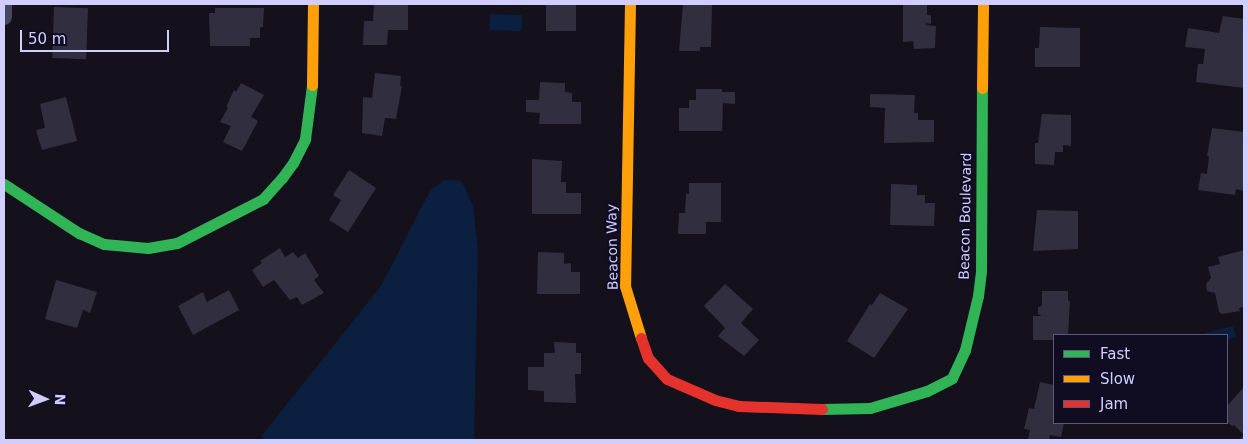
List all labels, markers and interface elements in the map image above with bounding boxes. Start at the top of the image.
scale bar [22,20,171,52]
text: 50 m [28,30,66,48]
street label: Beacon Boulevard [955,152,975,280]
street label: Beacon Way [603,204,621,290]
legend [1053,334,1228,424]
text: Fast [1100,345,1130,363]
text: Slow [1100,370,1135,388]
north arrow [20,374,70,424]
text: N [52,393,68,406]
text: Jam [1100,395,1128,413]

